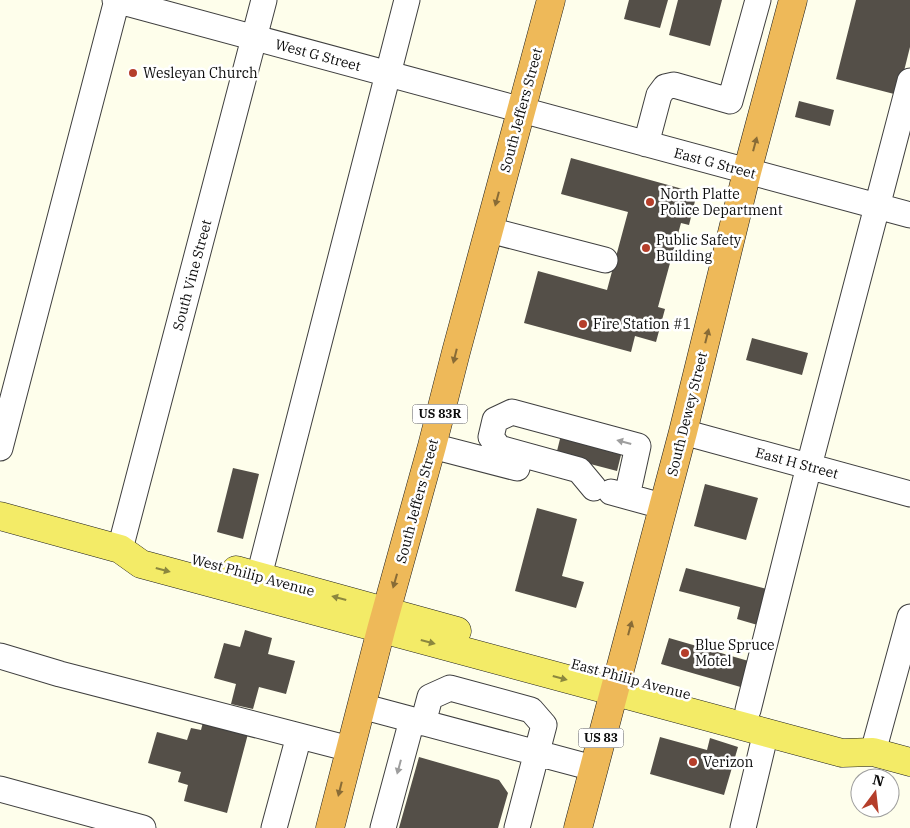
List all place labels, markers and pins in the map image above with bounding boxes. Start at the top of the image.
place label: Wesleyan Church [143,64,258,82]
marker: Wesleyan Church [127,67,139,79]
place label: North Platte Police Department [660,185,783,219]
marker: North Platte Police Department [644,196,656,208]
place label: Public Safety Building [656,231,742,265]
marker: Public Safety Building [640,242,652,254]
place label: Fire Station #1 [593,315,691,333]
marker: Fire Station #1 [577,318,589,330]
place label: Blue Spruce Motel [695,636,774,670]
marker: Blue Spruce Motel [679,647,691,659]
place label: Verizon [703,753,754,771]
marker: Verizon [687,756,699,768]

